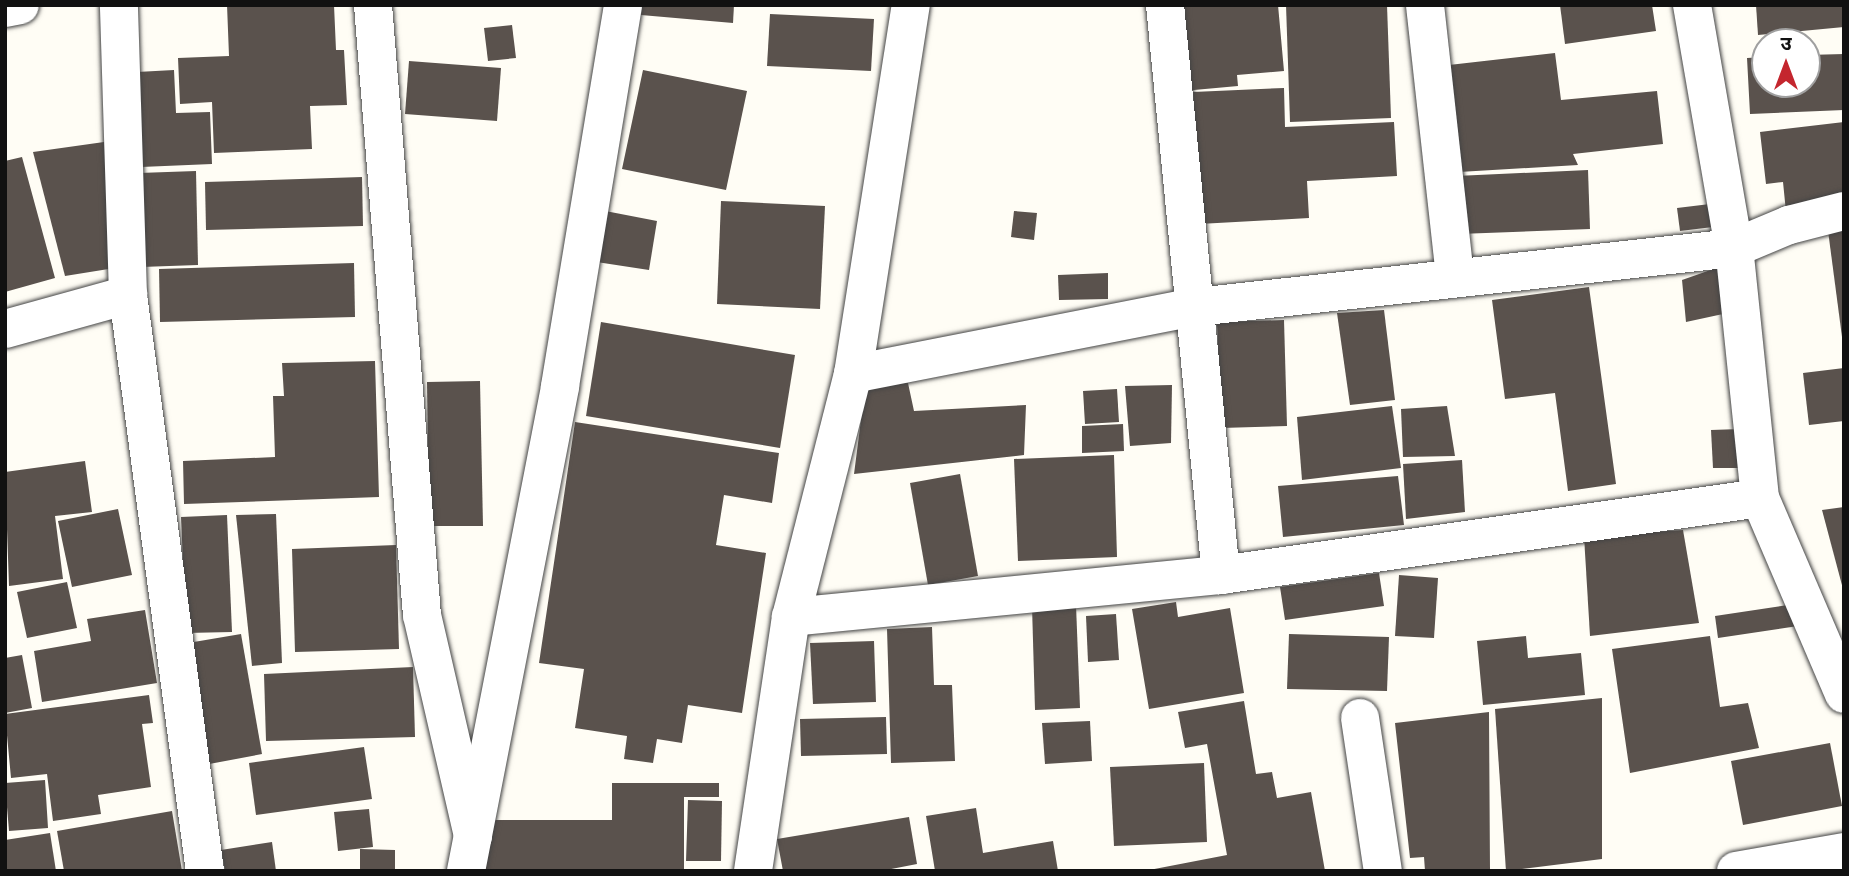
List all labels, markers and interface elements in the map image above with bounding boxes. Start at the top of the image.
north arrow [1751,28,1821,98]
text: उ [1780,32,1792,55]

